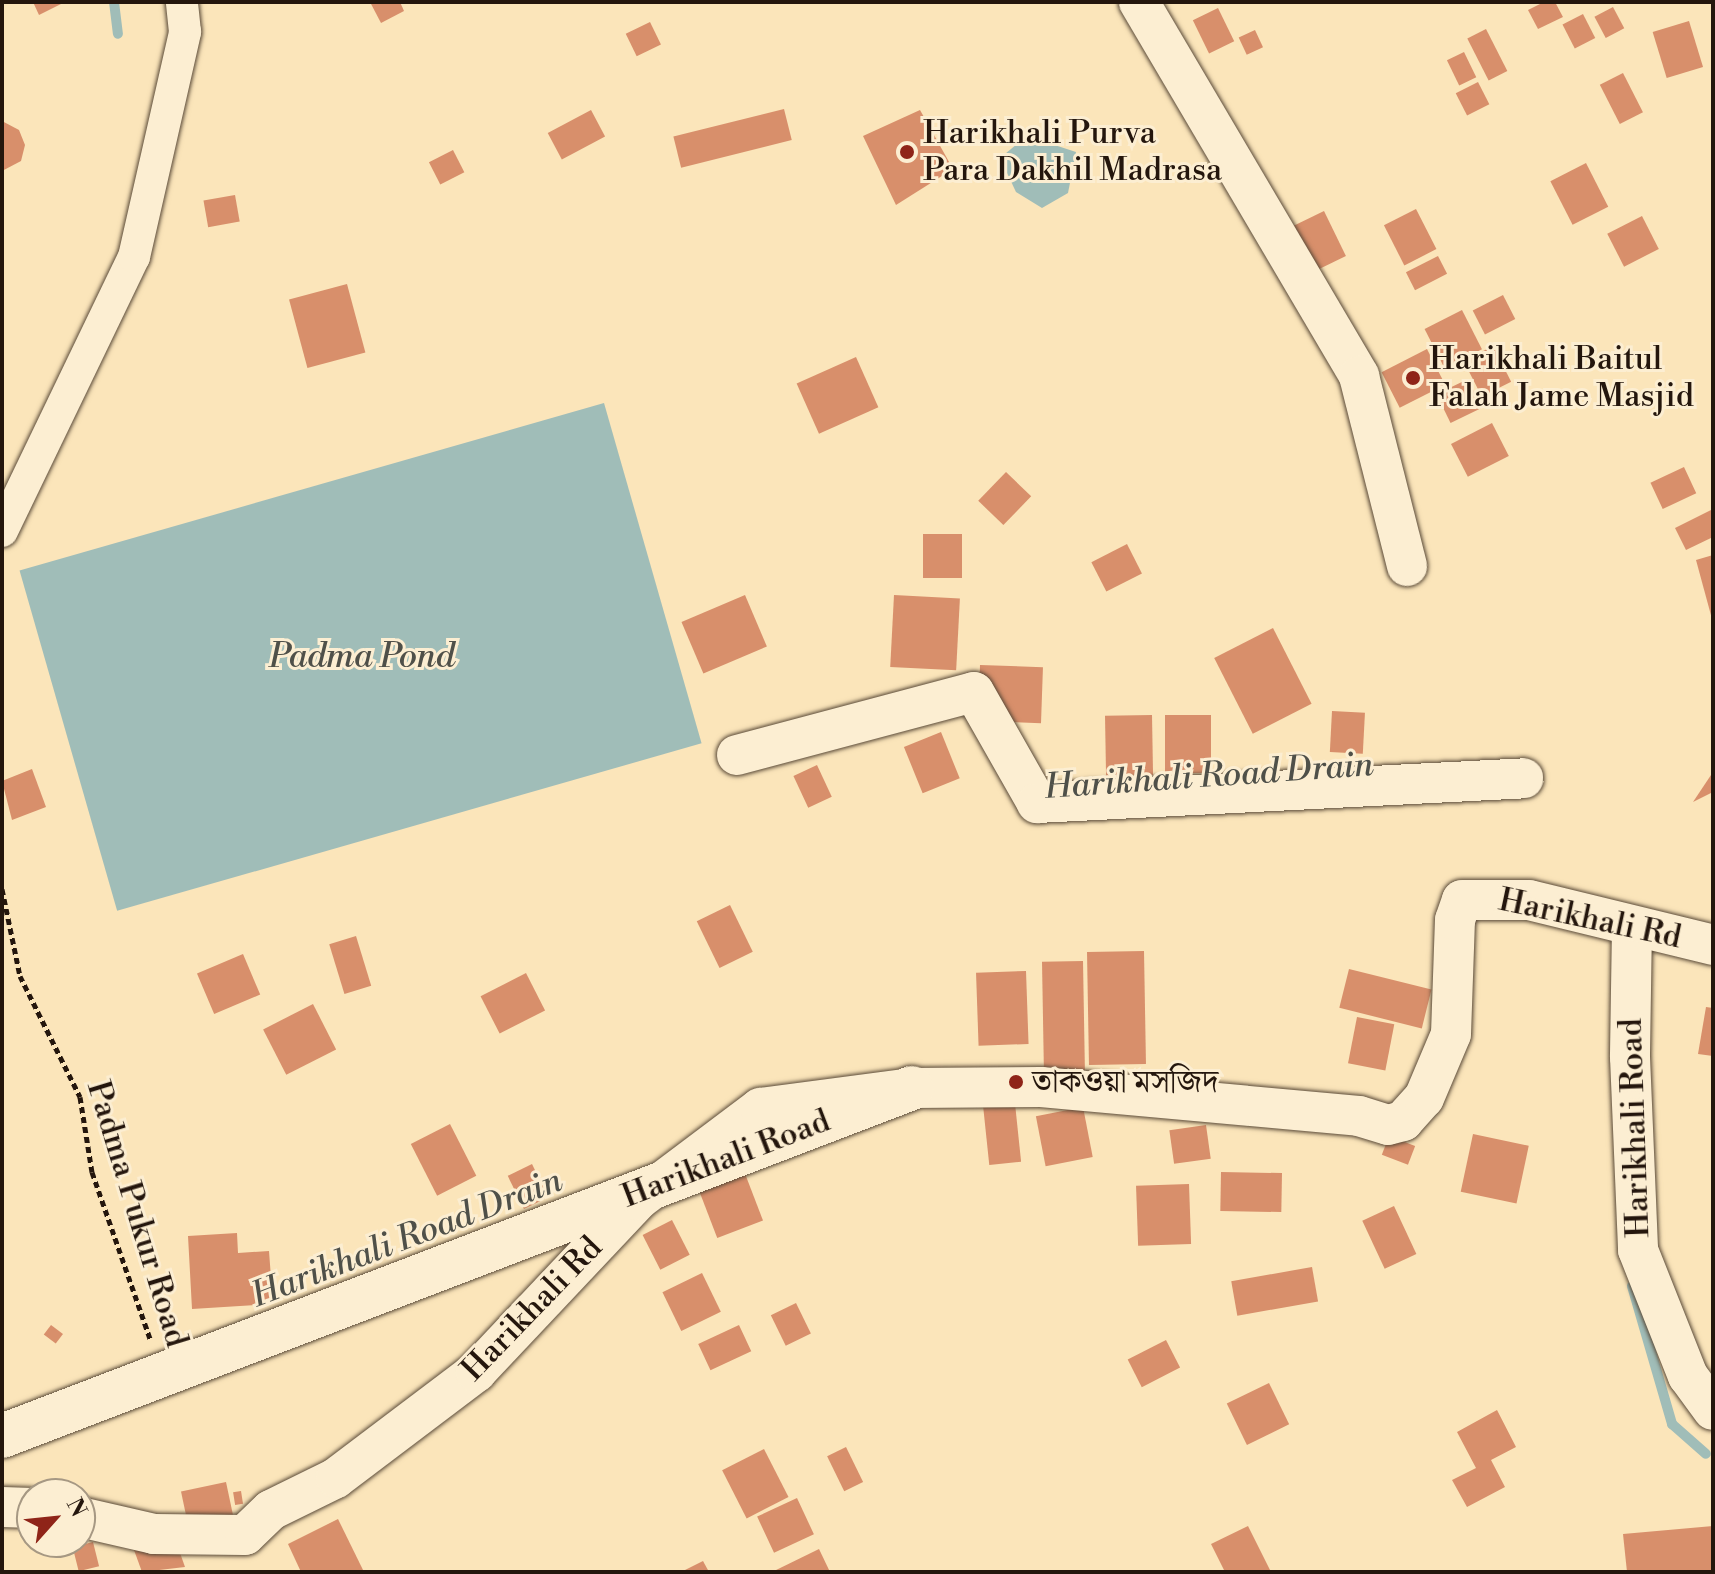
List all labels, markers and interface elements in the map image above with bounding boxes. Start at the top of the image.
place label: Harikhali Purva Para Dakhil Madrasa [923,115,1222,190]
marker: Harikhali Purva Para Dakhil Madrasa [898,143,916,161]
place label: Harikhali Baitul Falah Jame Masjid [1429,341,1694,416]
marker: Harikhali Baitul Falah Jame Masjid [1404,369,1422,387]
water label: Padma Pond [269,638,455,678]
water label: Harikhali Road Drain [1043,745,1375,809]
street label: Harikhali Rd [1495,881,1685,957]
street label: Harikhali Road [1612,1018,1658,1238]
place label: তাকওয়া মসজিদ [1032,1063,1218,1101]
marker: তাকওয়া মসজিদ [1007,1073,1025,1091]
street label: Padma Pukur Road [78,1076,196,1352]
street label: Harikhali Road [617,1102,835,1216]
water label: Harikhali Road Drain [246,1161,568,1317]
street label: Harikhali Rd [454,1229,610,1389]
north arrow [16,1478,96,1558]
text: N [60,1494,92,1522]

